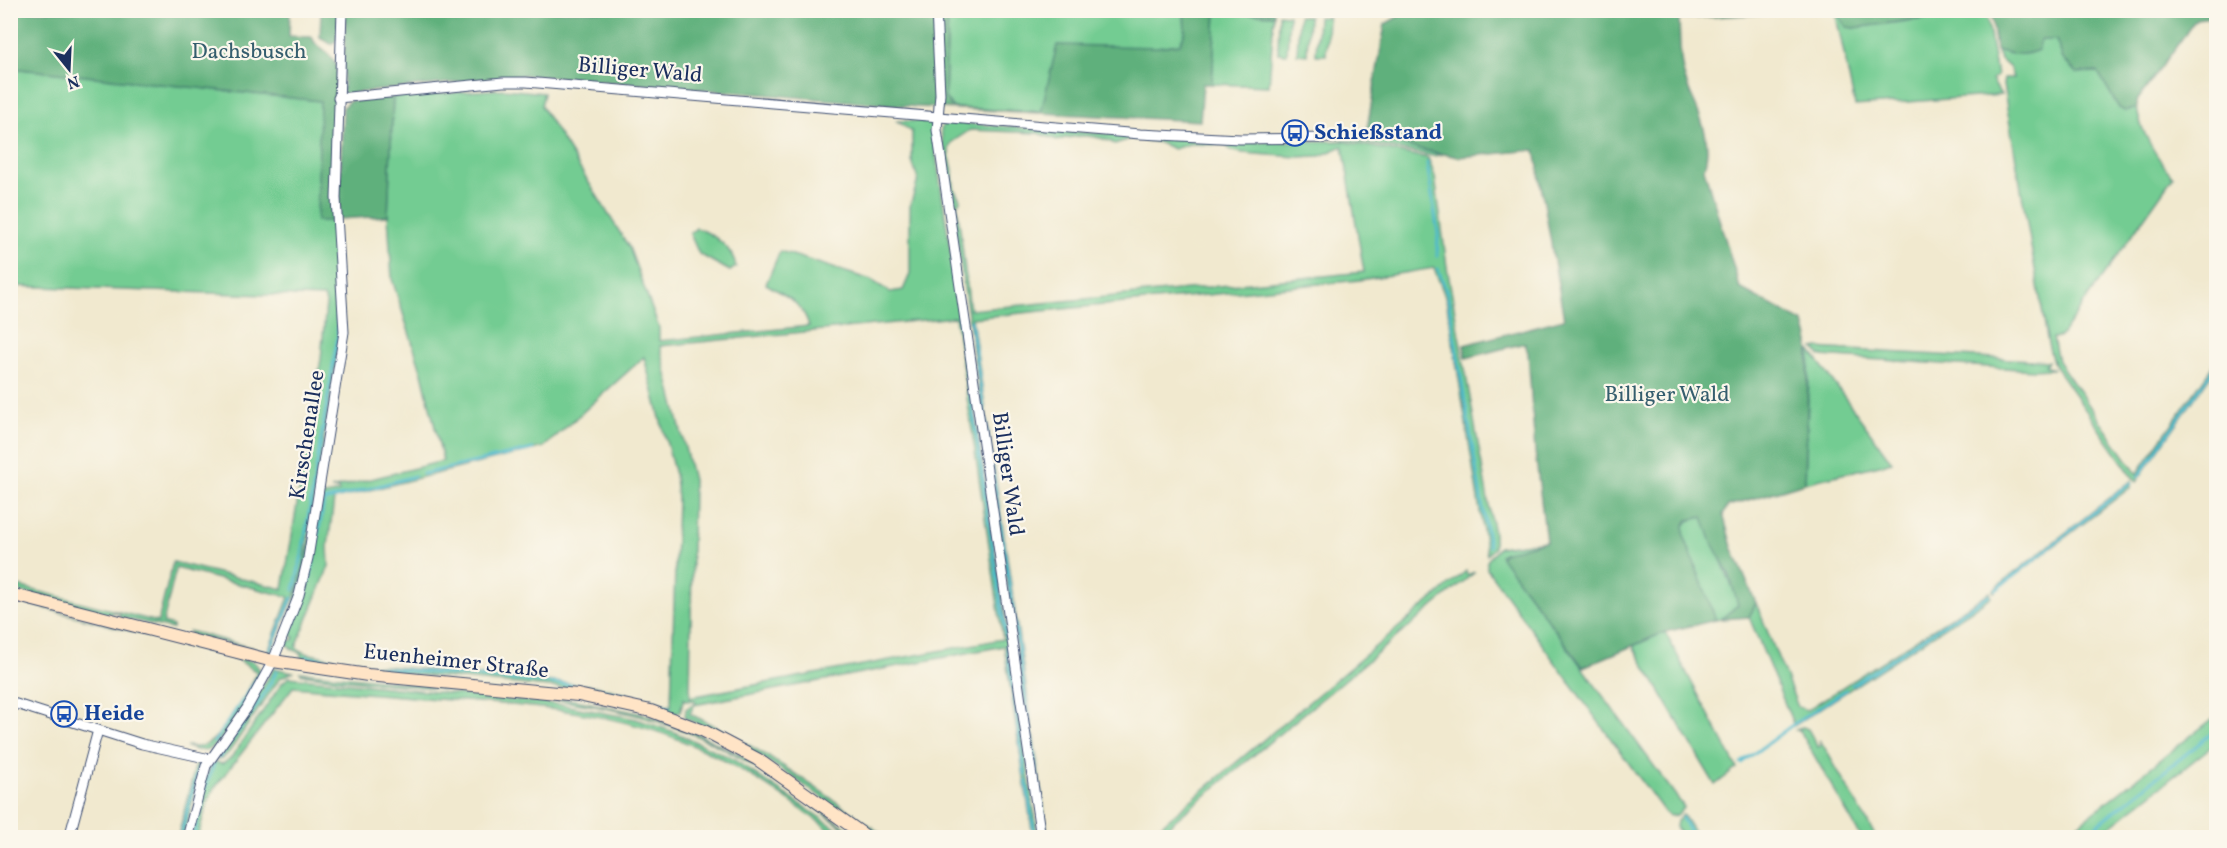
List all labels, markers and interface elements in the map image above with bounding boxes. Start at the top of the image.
park label: Dachsbusch [191,37,307,68]
north arrow [39,39,99,99]
street label: Billiger Wald [576,50,704,92]
text: N [64,69,82,94]
bus stop icon: Schießstand [1280,118,1310,148]
place label: Schießstand [1314,118,1442,149]
street label: Kirschenallee [282,368,334,502]
park label: Billiger Wald [1604,380,1730,411]
street label: Billiger Wald [983,410,1031,538]
street label: Euenheimer Straße [362,637,550,687]
bus stop icon: Heide [49,699,79,729]
place label: Heide [84,699,144,730]

